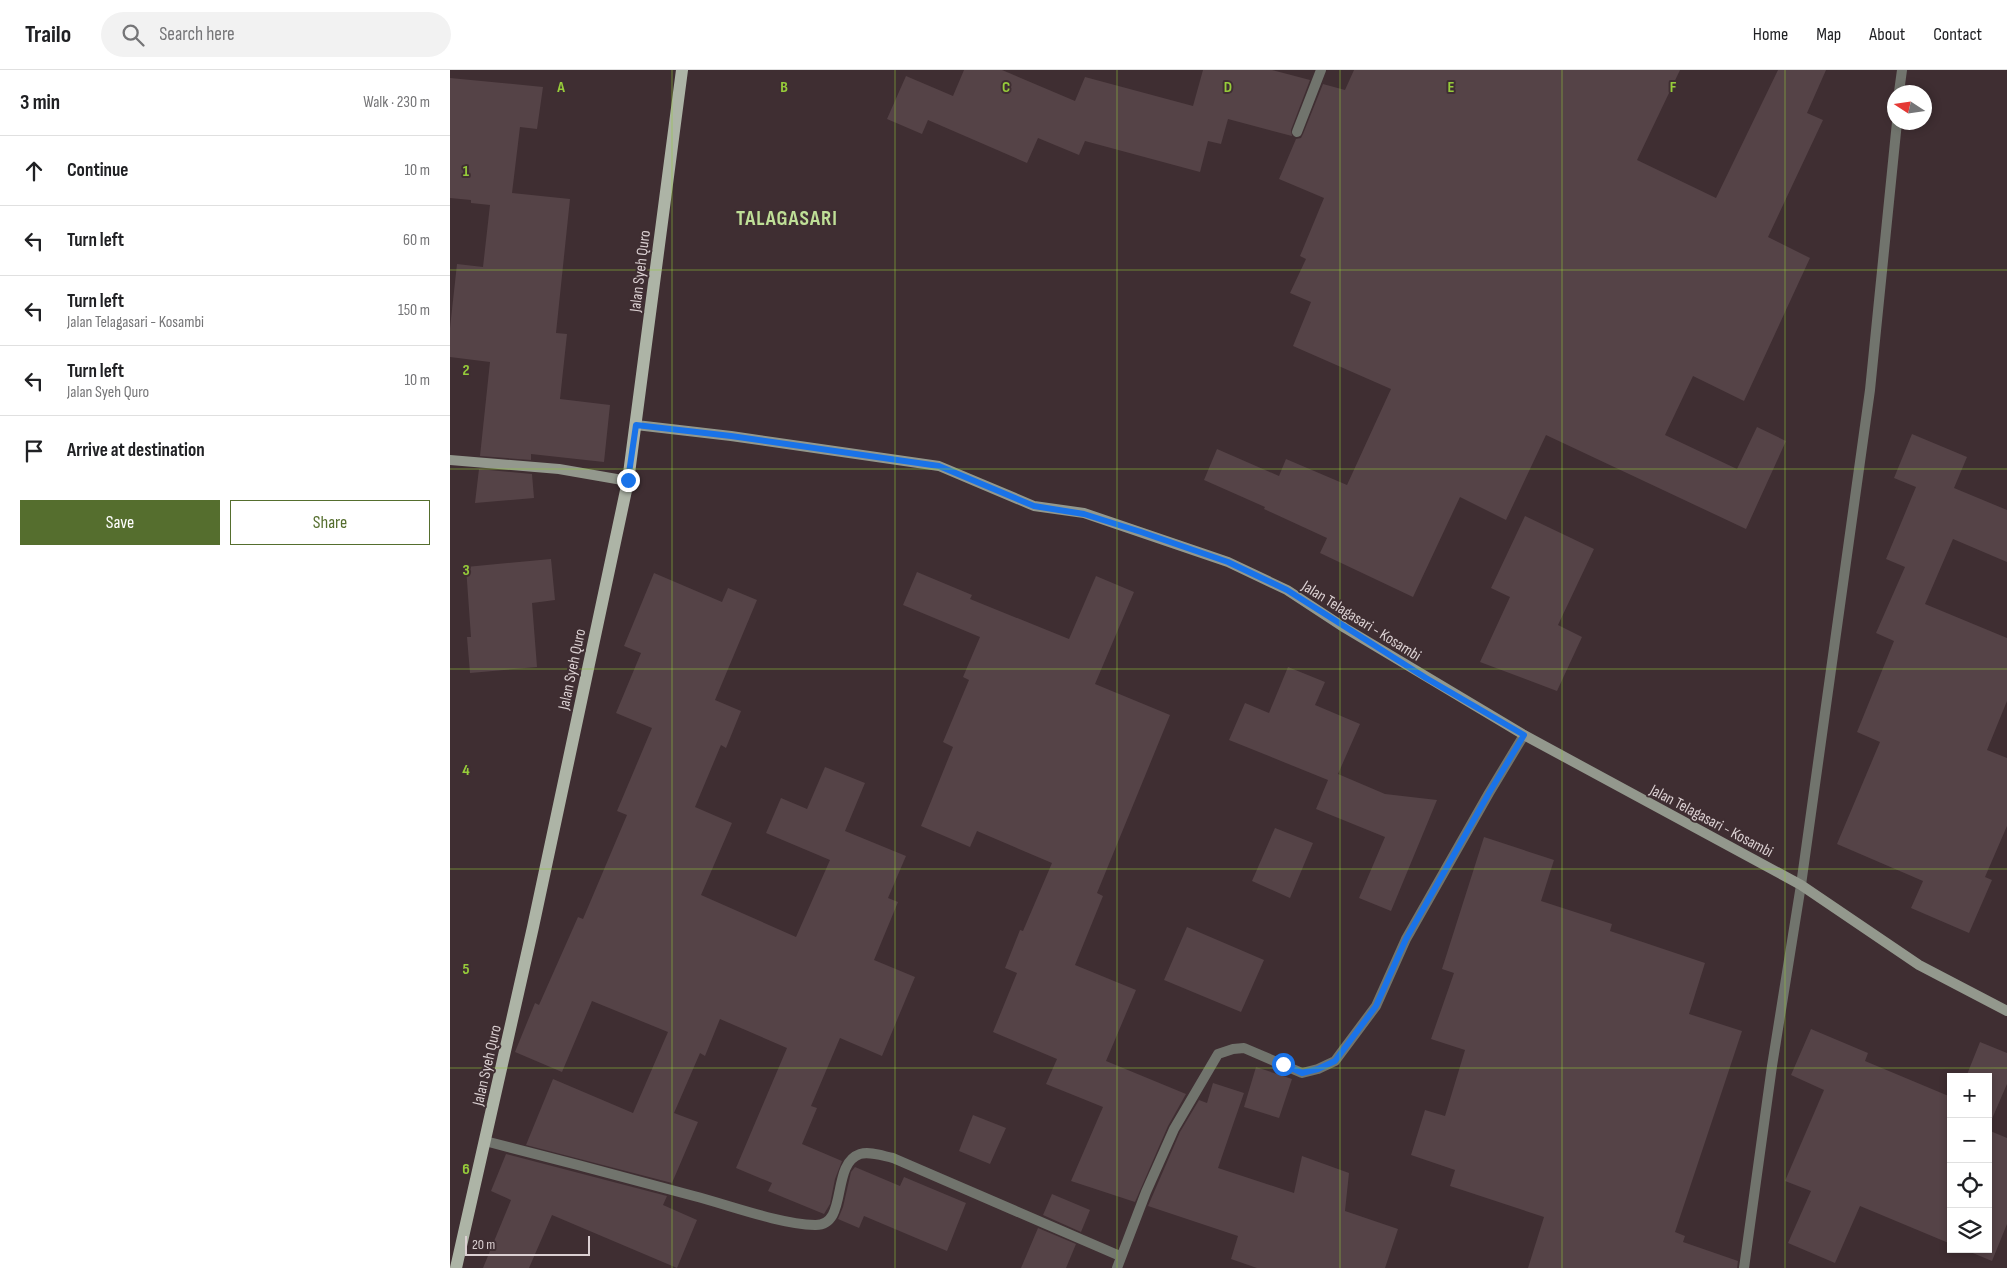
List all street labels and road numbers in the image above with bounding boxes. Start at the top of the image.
street label: Jalan Syeh Quro [626,229,655,314]
street label: Jalan Telagasari - Kosambi [1297,576,1424,666]
street label: Jalan Syeh Quro [554,627,590,712]
street label: Jalan Telagasari - Kosambi [1645,780,1776,862]
street label: Jalan Syeh Quro [469,1023,506,1108]

